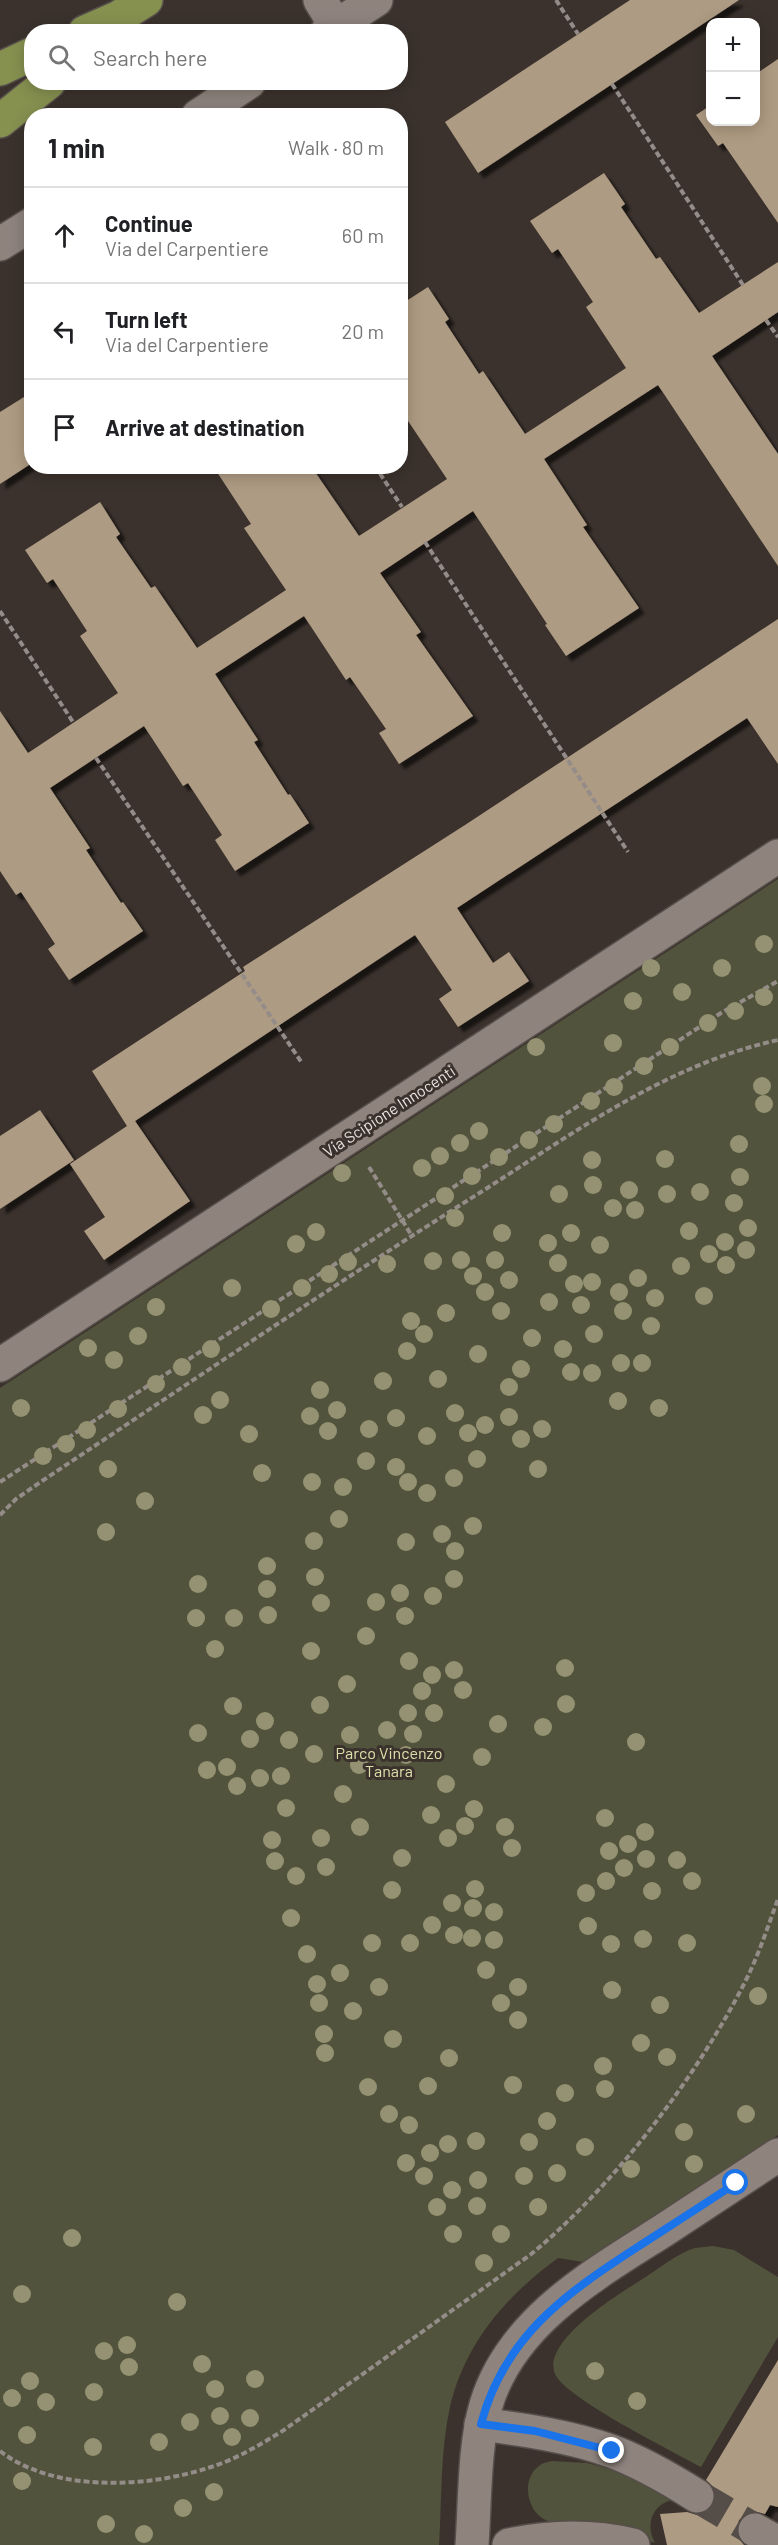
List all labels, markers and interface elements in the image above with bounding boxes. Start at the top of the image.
map controls [706,18,760,126]
button: + [706,18,760,72]
search box [24,24,408,90]
icon: search [45,41,78,74]
text: Search here [93,44,207,70]
button: − [706,72,760,126]
text: 1 min [48,132,105,163]
text: Walk · 80 m [288,135,384,159]
text: Continue [105,210,193,236]
icon: ahead [48,219,81,252]
text: 60 m [342,223,384,247]
text: Via del Carpentiere [105,236,269,260]
text: Turn left [105,306,188,332]
icon: left [48,315,81,348]
text: 20 m [341,319,384,343]
text: Via del Carpentiere [105,332,269,356]
icon: arrive [48,411,81,444]
text: Arrive at destination [105,414,304,440]
street label: Via Scipione Innocenti [319,1061,458,1160]
park label: Parco Vincenzo Tanara [336,1743,442,1780]
route start [722,2169,748,2195]
route end [598,2437,624,2463]

